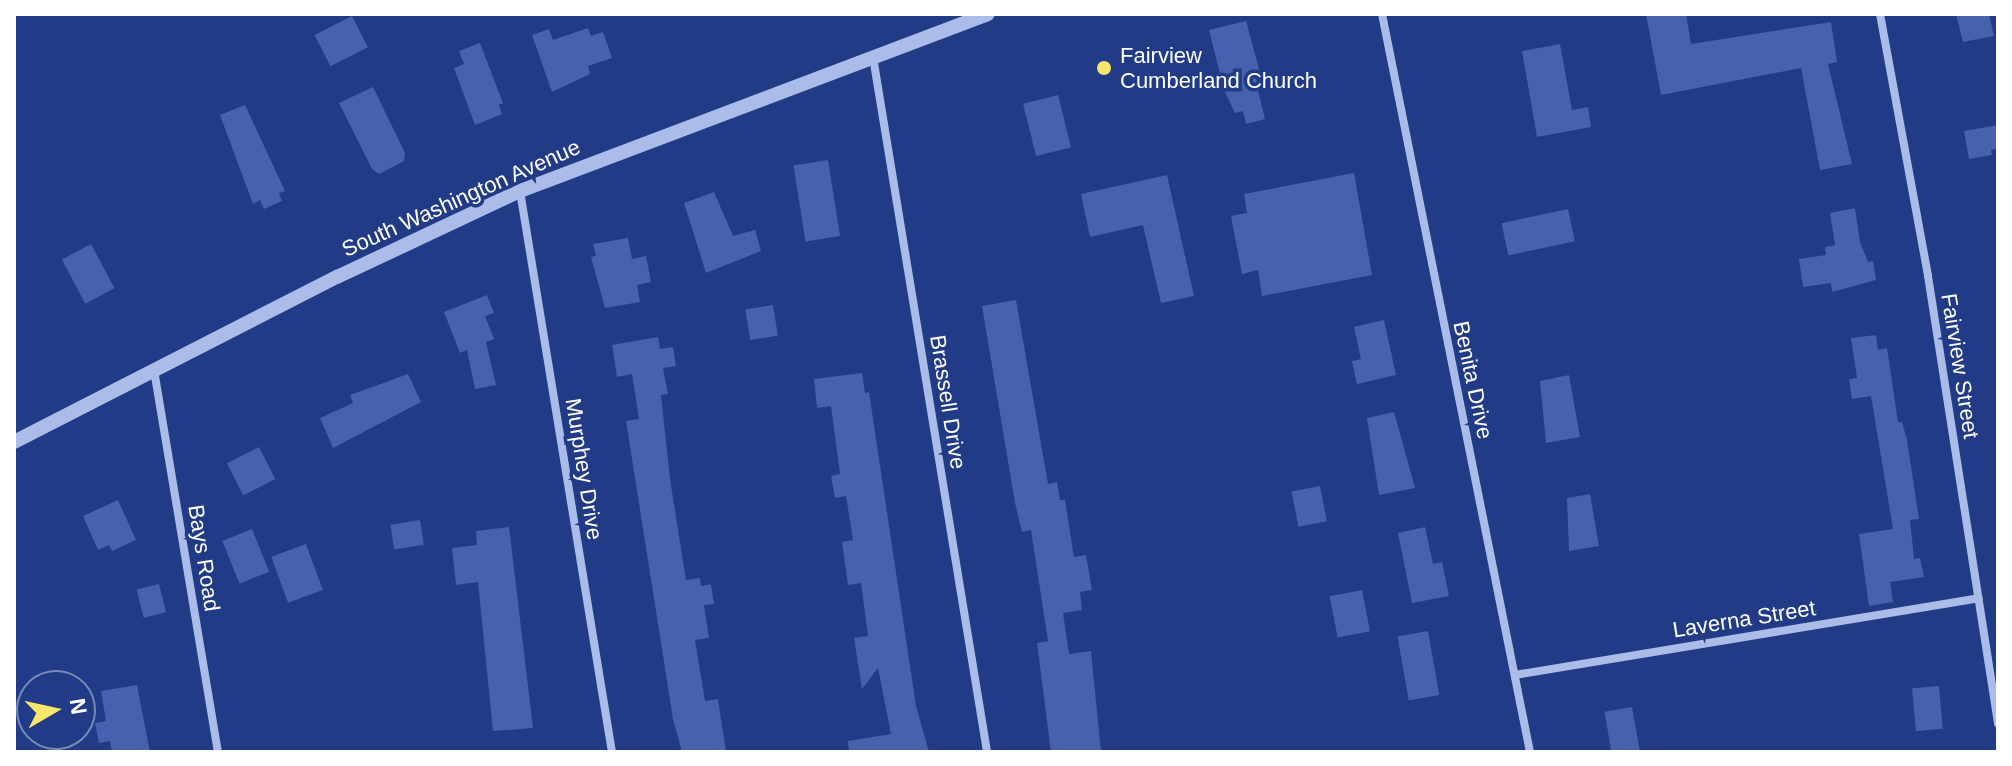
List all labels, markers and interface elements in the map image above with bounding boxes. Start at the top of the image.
place label: Fairview Cumberland Church [1120,42,1317,94]
marker: Fairview Cumberland Church [1095,59,1113,77]
street label: South Washington Avenue [337,133,585,263]
street label: Fairview Street [1935,291,1985,441]
street label: Benita Drive [1448,319,1498,441]
street label: Brassell Drive [924,333,972,471]
street label: Murphey Drive [560,396,608,542]
street label: Bays Road [183,503,225,613]
street label: Laverna Street [1671,595,1817,643]
north arrow [16,670,96,750]
text: N [65,697,92,716]

